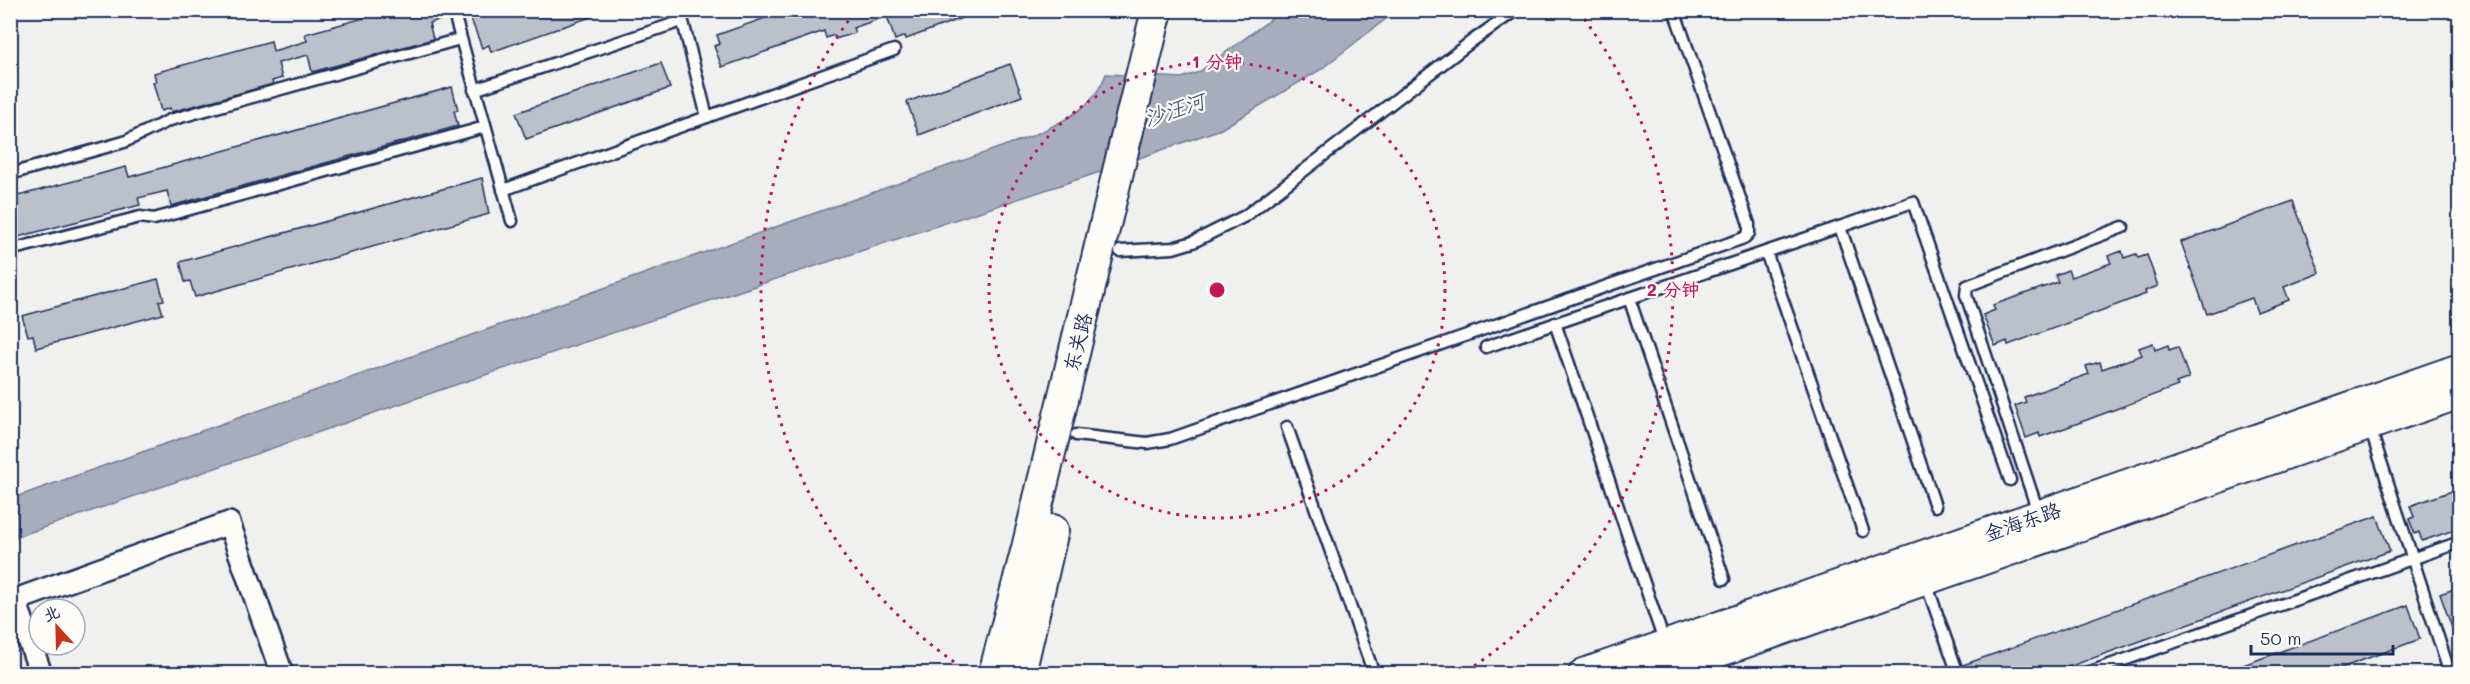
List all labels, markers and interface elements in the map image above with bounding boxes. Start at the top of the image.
text: 1 分钟 [1192,49,1242,73]
water label: 沙汪河 [1140,85,1211,132]
text: 2 分钟 [1647,277,1699,301]
centre of rings [1207,280,1227,300]
street label: 东关路 [1057,309,1097,374]
street label: 金海东路 [1980,495,2065,546]
north arrow [27,597,87,657]
text: 北 [40,600,63,625]
scale bar [2251,618,2394,656]
text: 50 m [2260,626,2302,650]

